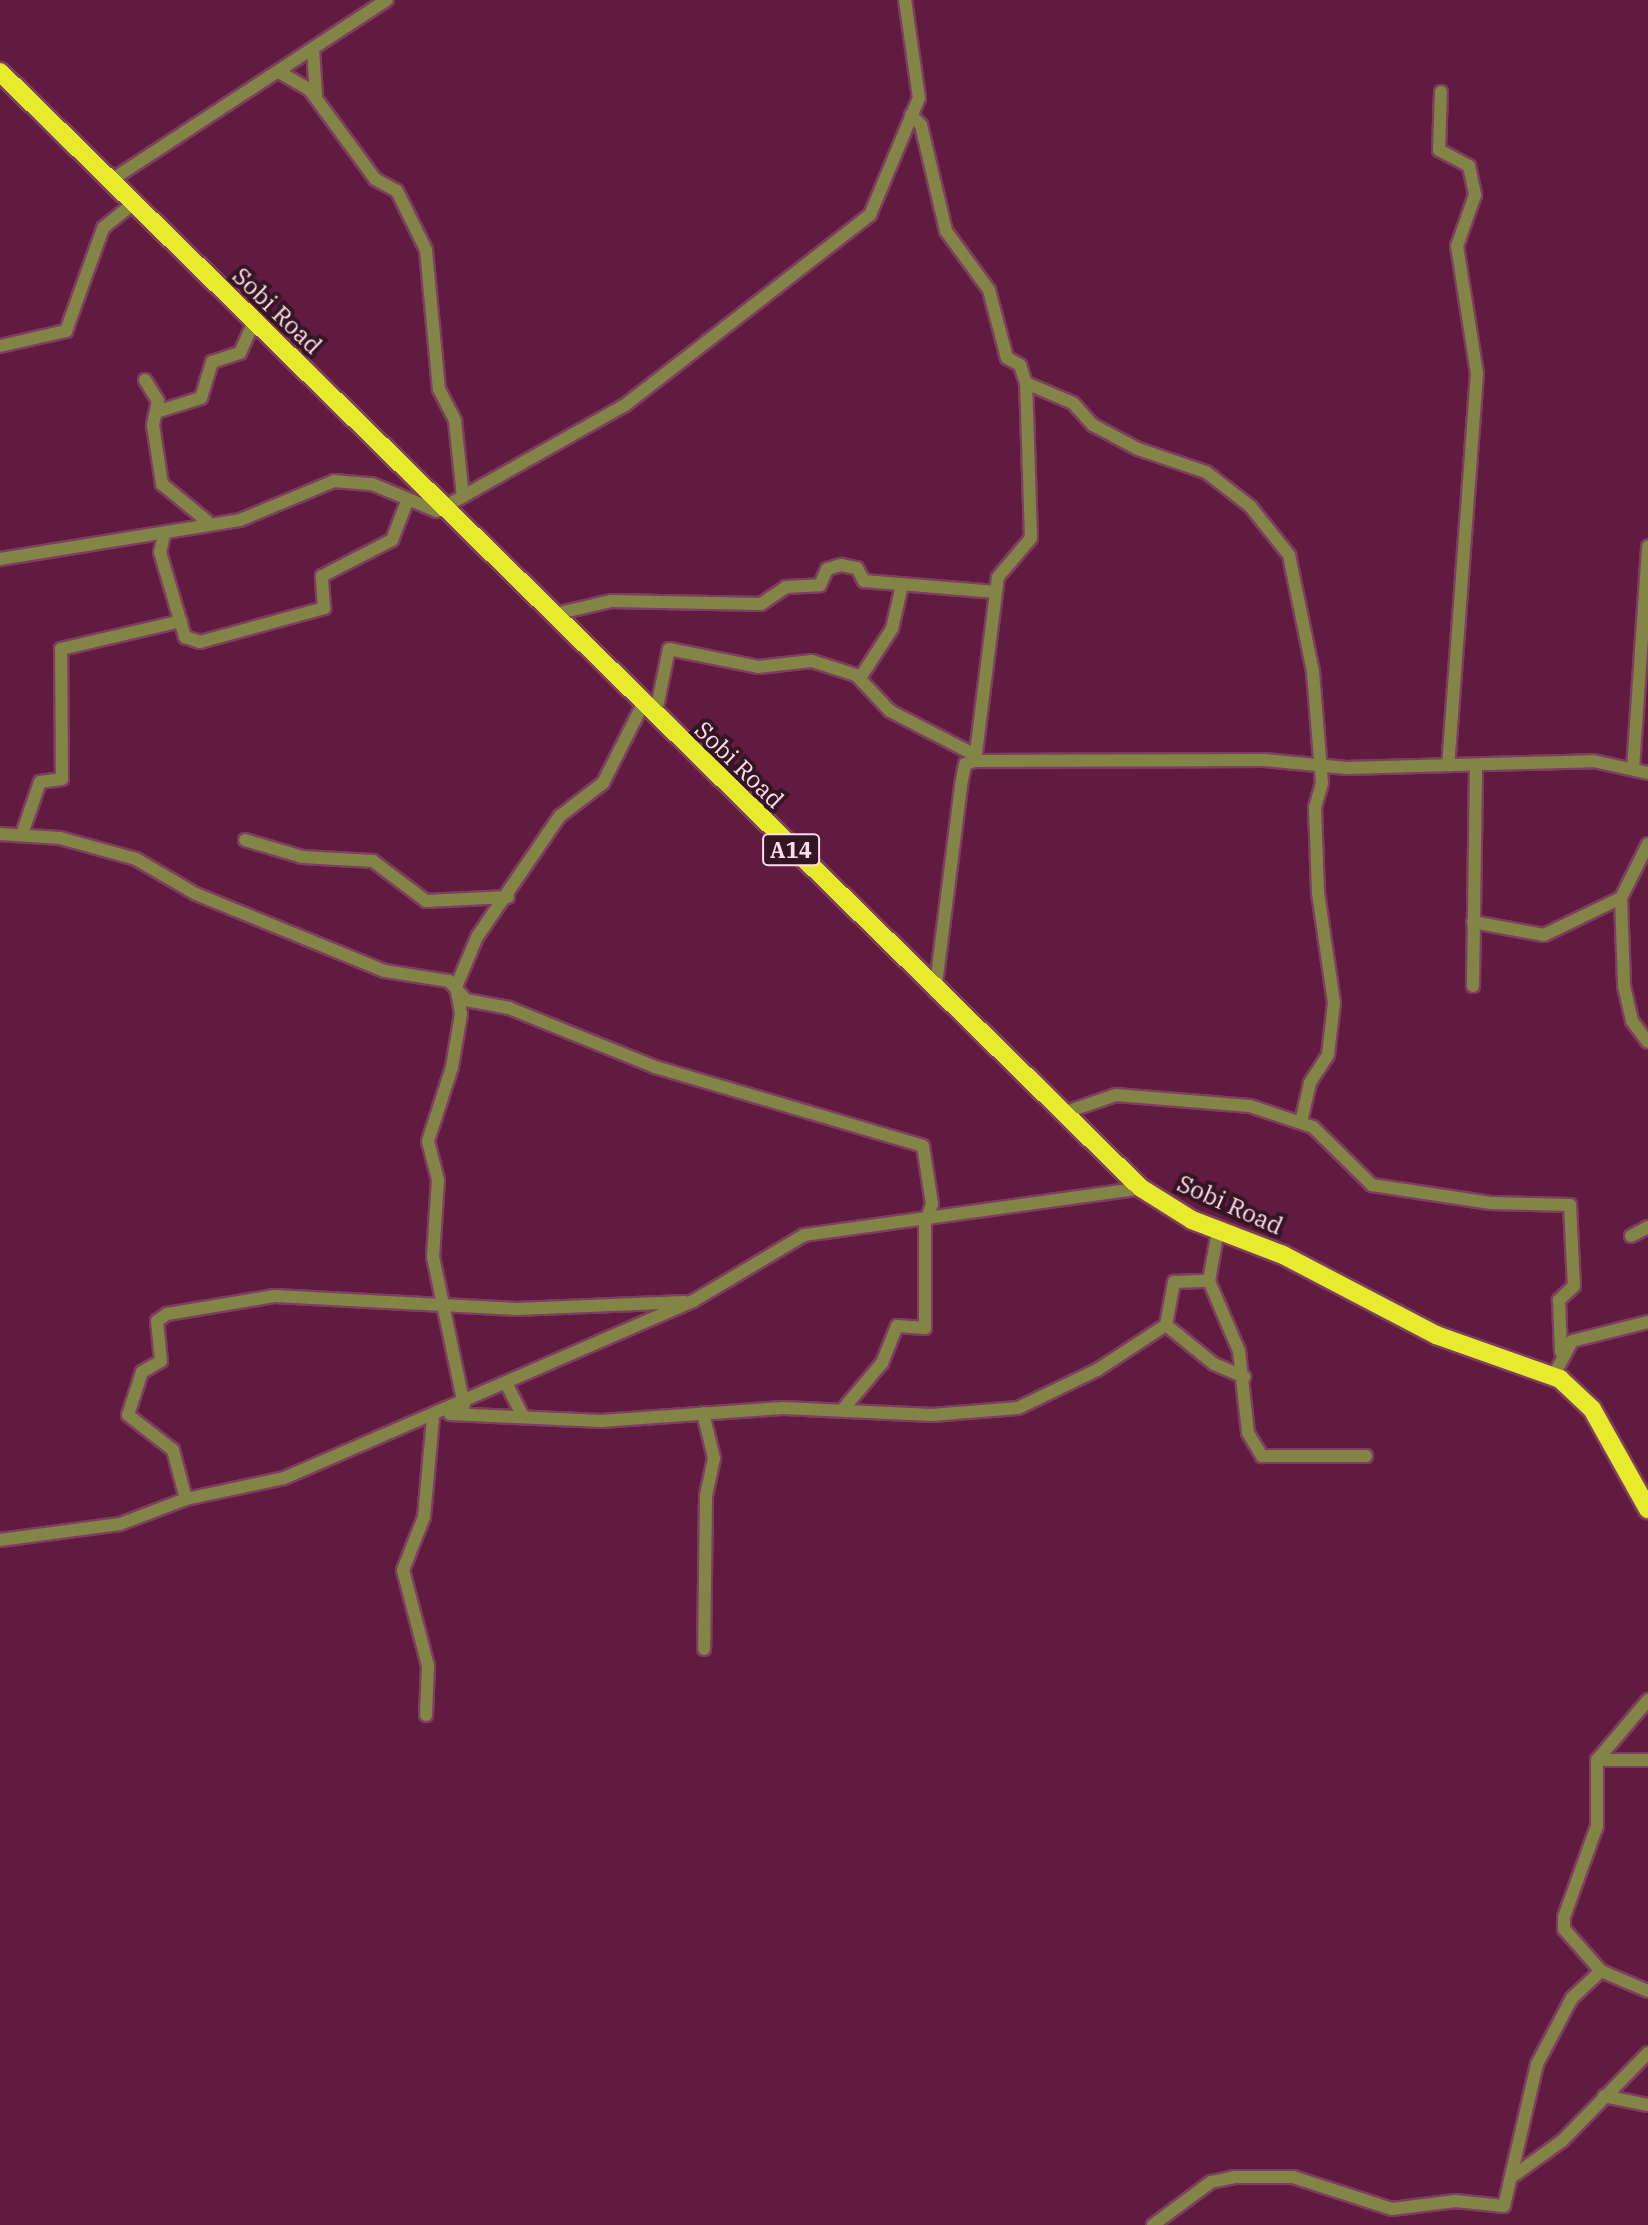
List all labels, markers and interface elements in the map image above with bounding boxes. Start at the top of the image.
street label: Sobi Road [227,262,327,360]
street label: Sobi Road [689,716,789,814]
road number: A14 [761,832,821,868]
street label: Sobi Road [1173,1169,1287,1241]

